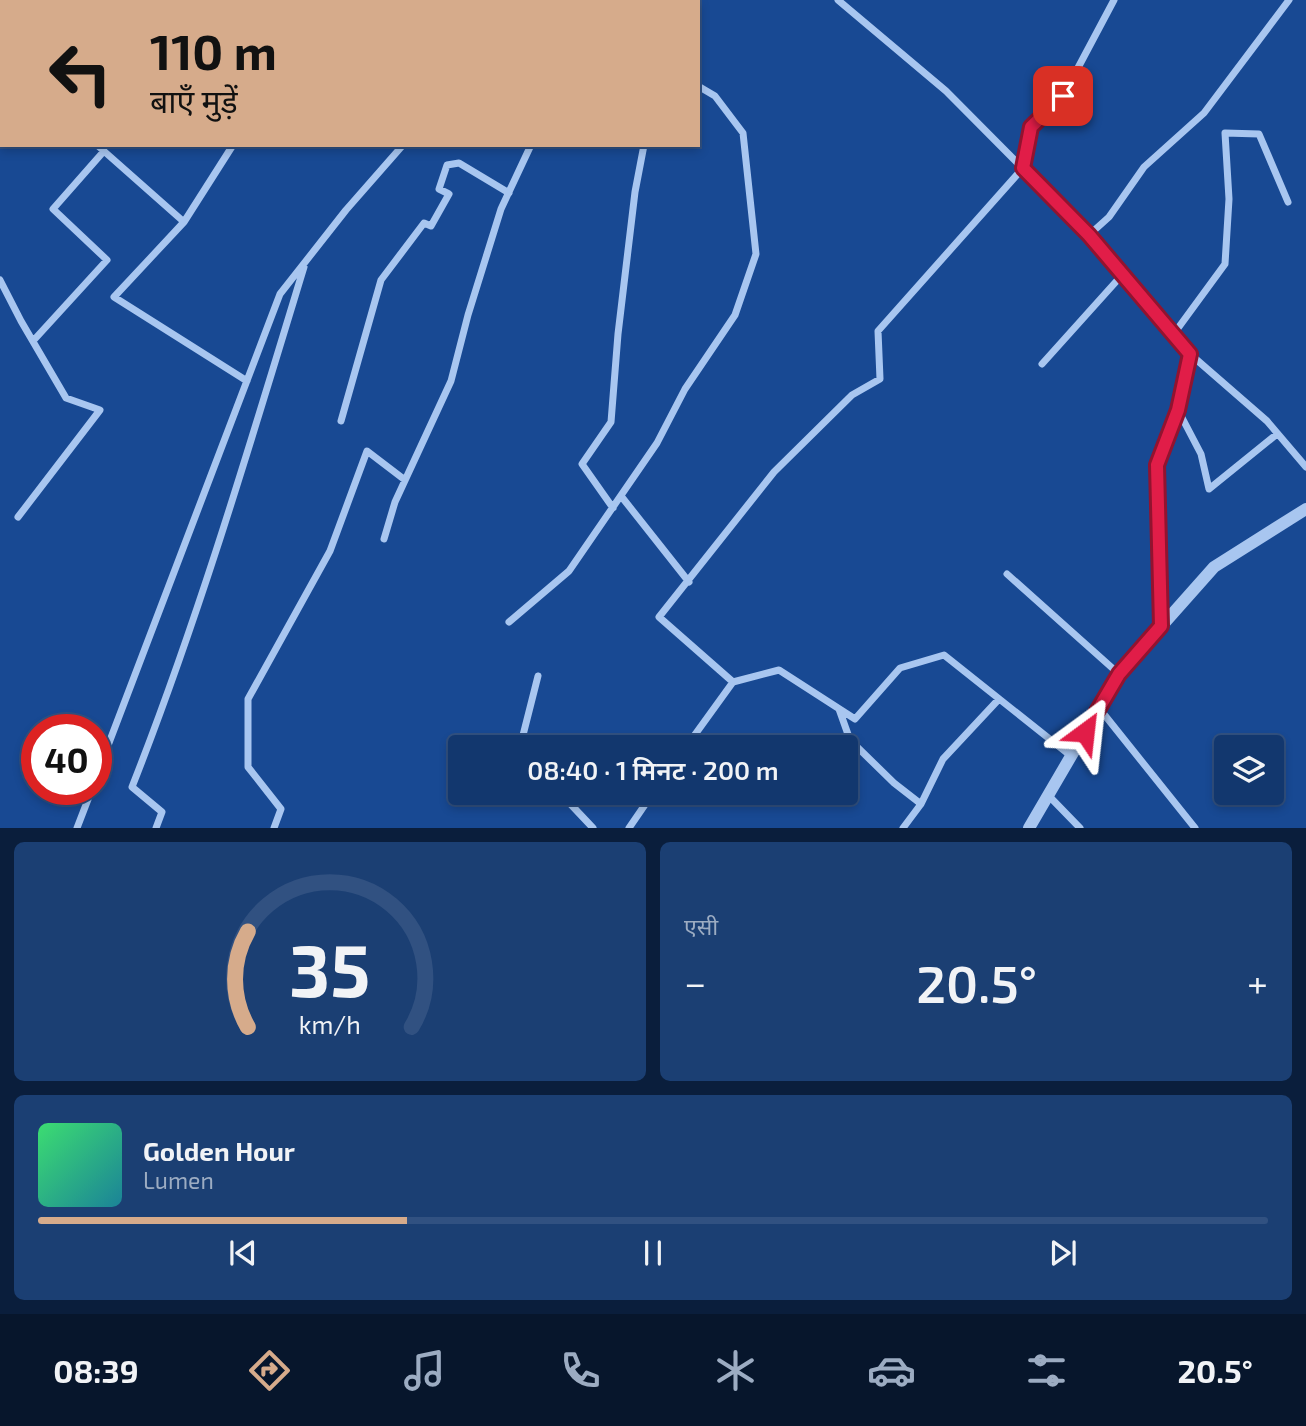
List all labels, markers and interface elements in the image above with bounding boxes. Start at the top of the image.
text: 110 m [150,21,277,80]
icon: left [35,28,126,119]
pin [1033,66,1093,126]
icon: arrive [1044,77,1082,115]
text: बाएँ मुड़ें [150,81,238,119]
position arrow [1048,695,1122,769]
speed limit sign: 40 [21,714,112,805]
map controls [1214,735,1284,805]
button: layers [1214,735,1284,805]
text: 08:40 · 1 मिनट · 200 m [527,754,779,785]
text: एसी [684,912,718,940]
text: 35 [289,925,371,1013]
text: 20.5° [916,951,1037,1013]
text: − [684,959,706,1005]
text: + [1247,959,1268,1005]
text: km/h [299,1009,361,1039]
text: Golden Hour [143,1135,295,1166]
text: Lumen [143,1166,214,1194]
icon: previous [224,1234,262,1272]
icon: pause [634,1234,672,1272]
icon: next [1044,1234,1082,1272]
icon: directions [245,1346,294,1395]
icon: music [400,1346,449,1395]
icon: phone [556,1346,605,1395]
icon: climate [711,1346,760,1395]
icon: car [867,1346,916,1395]
icon: filters [1022,1346,1071,1395]
text: 08:39 [53,1351,139,1389]
text: 20.5° [1177,1351,1253,1389]

